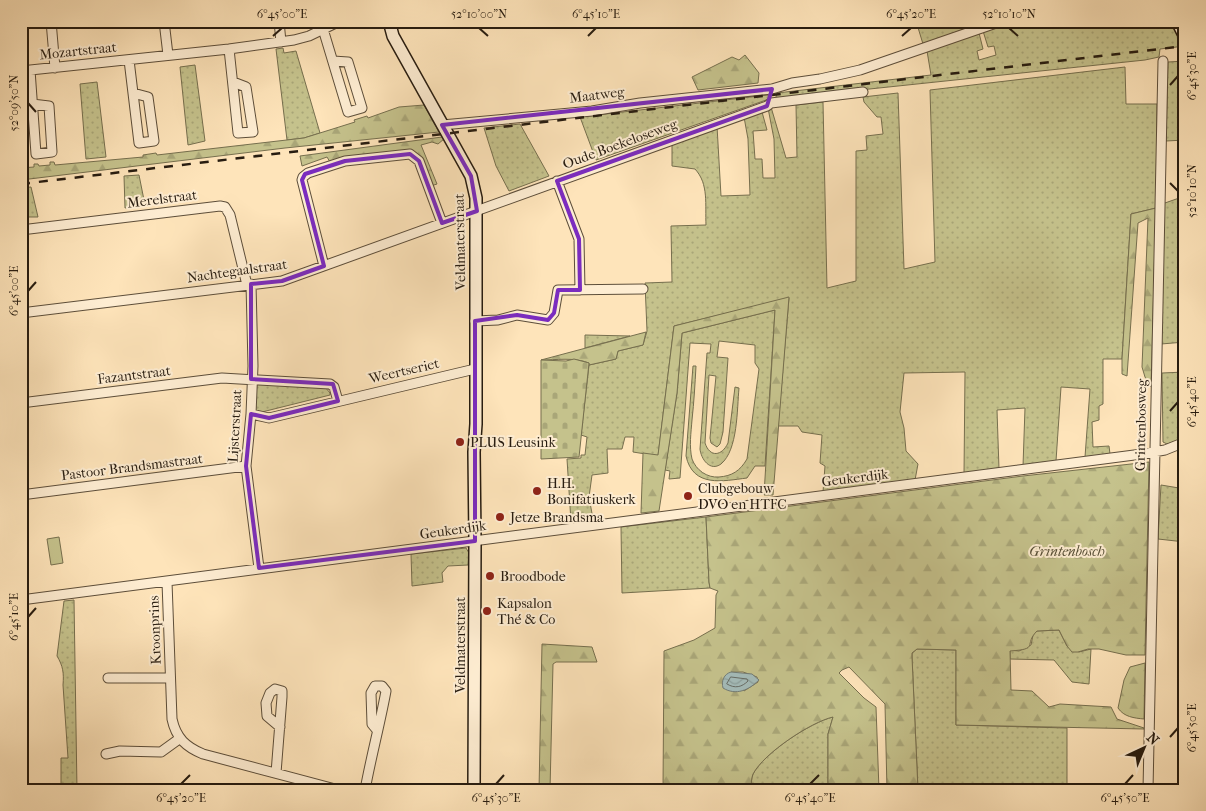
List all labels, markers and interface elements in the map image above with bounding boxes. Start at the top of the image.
text: 6°45'00"E [257,7,307,21]
text: 52°10'00"N [451,7,507,21]
text: 6°45'10"E [572,7,620,21]
text: 6°45'20"E [886,7,936,21]
text: 52°10'10"N [982,7,1036,21]
street label: Mozartstraat [39,38,117,64]
text: 6°45'30"E [1185,52,1199,100]
text: 52°09'50"N [7,75,21,131]
street label: Maatweg [569,83,626,107]
street label: Oude Boekeloseweg [560,115,680,173]
text: 52°10'10"N [1185,164,1199,218]
street label: Merelstraat [126,186,198,212]
street label: Veldmaterstraat [451,194,469,291]
street label: Nachtegaalstraat [186,256,288,286]
text: 6°45'00"E [7,266,21,316]
street label: Weertseriet [366,355,441,388]
street label: Fazantstraat [96,362,172,388]
text: 6°45'40"E [1185,376,1199,428]
street label: Grintenbosweg [1132,378,1150,471]
street label: Lijsterstraat [225,389,245,463]
place label: PLUS Leusink [470,434,556,451]
marker: PLUS Leusink [454,436,466,448]
street label: Pastoor Brandsmastraat [60,450,204,484]
street label: Geukerdijk [821,465,890,491]
place label: H.H. Bonifatiuskerk [547,475,636,508]
place label: Clubgebouw DVO en HTFC [698,480,787,513]
marker: H.H. Bonifatiuskerk [531,485,543,497]
marker: Clubgebouw DVO en HTFC [682,490,694,502]
place label: Jetze Brandsma [509,509,604,526]
marker: Jetze Brandsma [494,511,506,523]
street label: Geukerdijk [419,517,488,543]
park label: Grintenbosch [1029,543,1105,560]
place label: Broodbode [500,568,566,585]
marker: Broodbode [484,570,496,582]
text: 6°45'10"E [7,593,21,641]
street label: Kroonprins [145,595,165,665]
place label: Kapsalon Thé & Co [497,595,555,628]
street label: Veldmaterstraat [452,597,469,694]
marker: Kapsalon Thé & Co [481,605,493,617]
text: 6°45'50"E [1185,703,1199,753]
north arrow [1118,724,1168,774]
text: N [1143,729,1163,749]
text: 6°45'20"E [156,791,206,805]
text: 6°45'30"E [472,791,520,805]
text: 6°45'40"E [784,791,836,805]
text: 6°45'50"E [1100,791,1150,805]

